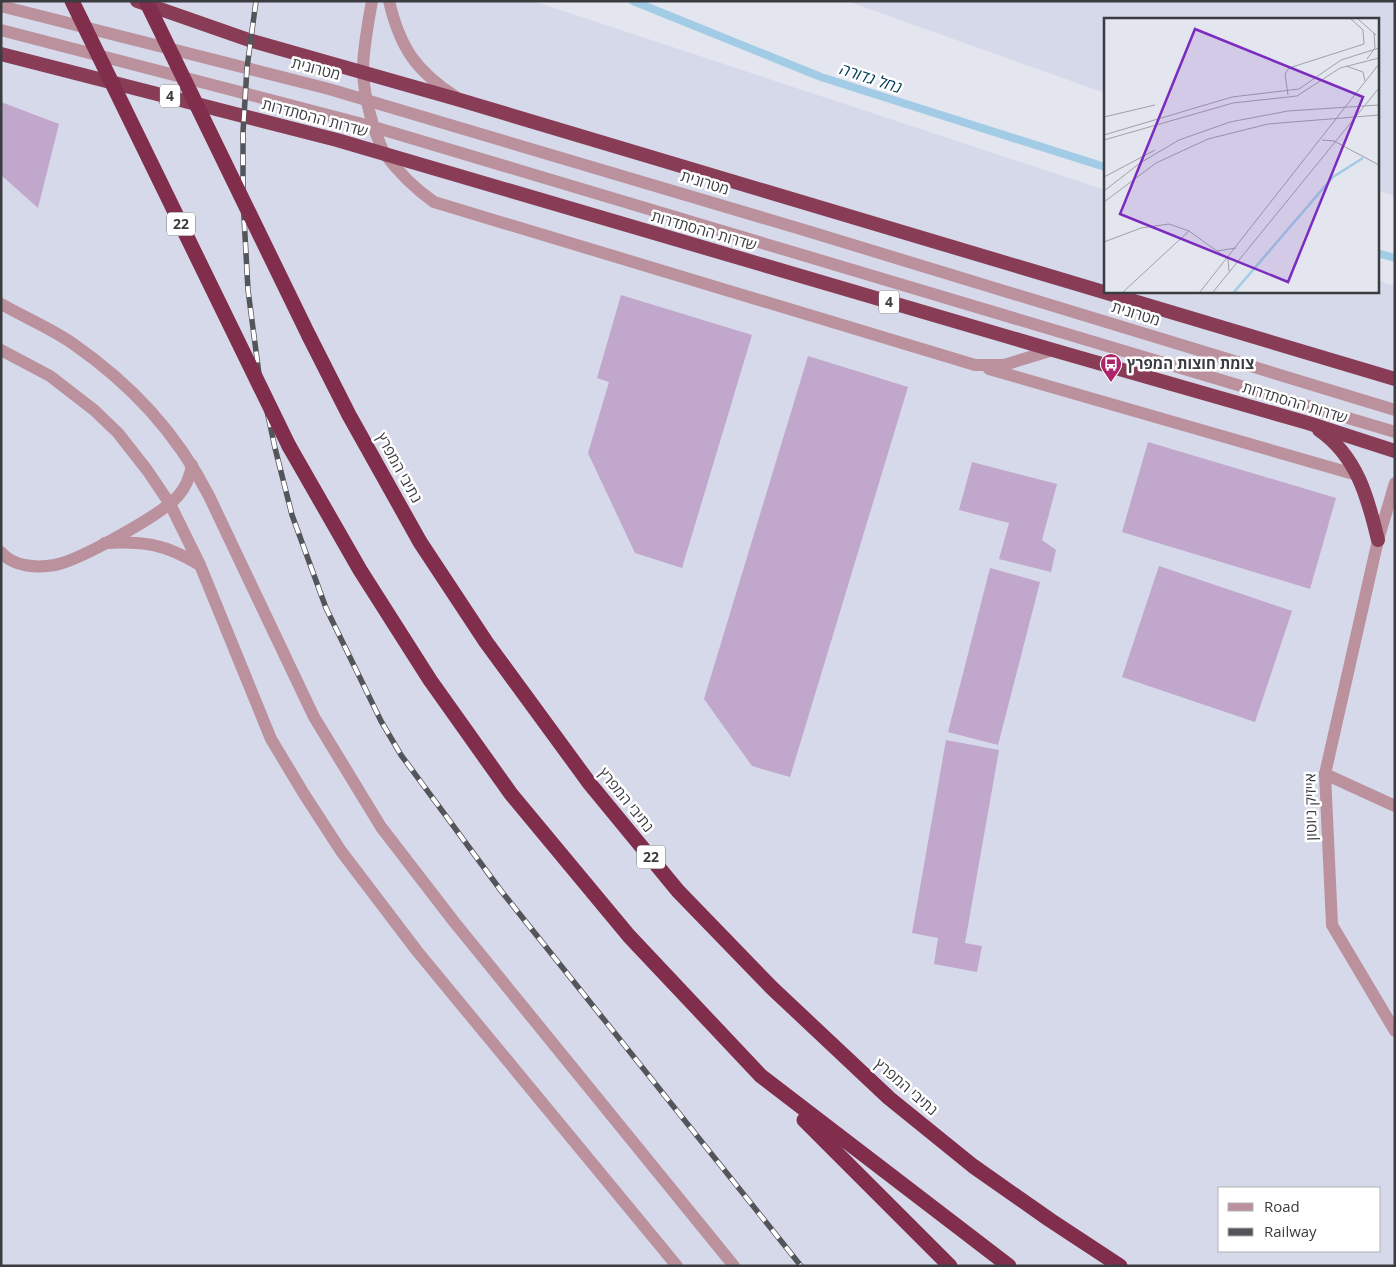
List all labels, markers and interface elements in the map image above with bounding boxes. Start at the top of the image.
inset map [1104,18,1378,292]
street label: מטרונית [290,52,343,84]
water label: נחל גדורה [837,58,905,98]
road number: 4 [160,84,180,108]
street label: שדרות ההסתדרות [260,93,371,141]
street label: מטרונית [679,165,732,199]
street label: שדרות ההסתדרות [649,205,760,255]
road number: 22 [167,212,195,235]
road number: 4 [879,290,899,314]
street label: מטרונית [1110,296,1163,330]
bus stop icon: צומת חוצות המפרץ [1099,352,1123,383]
place label: צומת חוצות המפרץ [1127,353,1254,373]
street label: שדרות ההסתדרות [1240,377,1351,428]
street label: נתיבי המפרץ [372,429,427,506]
street label: נתיבי המפרץ [595,763,659,836]
street label: אייזיק ניוטון [1299,773,1321,841]
road number: 22 [637,846,665,869]
street label: נתיבי המפרץ [871,1053,942,1119]
legend [1218,1187,1381,1252]
text: Road [1264,1196,1300,1216]
text: Railway [1264,1221,1317,1241]

